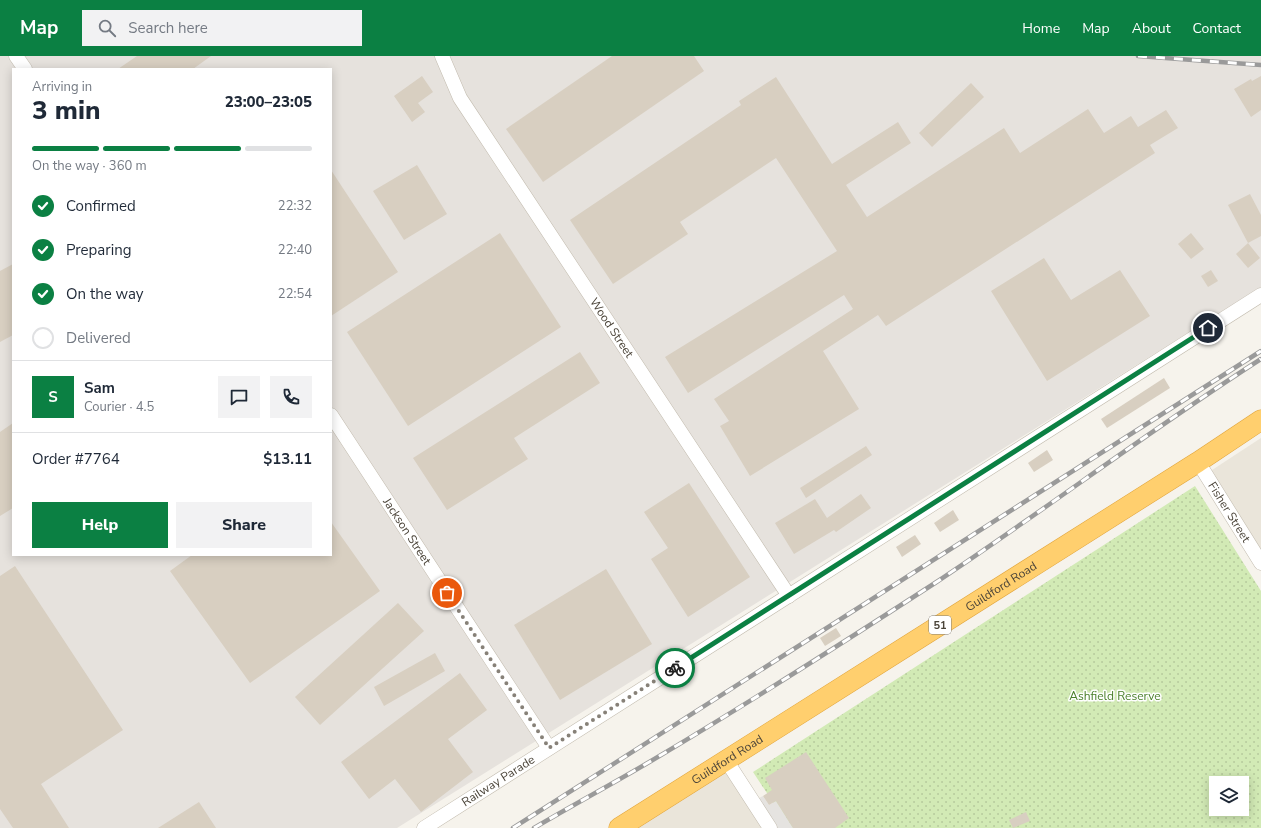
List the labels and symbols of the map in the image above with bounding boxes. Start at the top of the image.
street label: Wood Street [586,295,638,361]
pin [1191,311,1225,345]
street label: Fisher Street [1204,479,1255,546]
street label: Jackson Street [379,494,435,569]
street label: Guildford Road [962,558,1040,615]
pin [430,576,464,610]
road number: 51 [929,616,951,634]
courier [655,648,695,688]
park label: Ashfield Reserve [1069,688,1161,704]
street label: Guildford Road [688,731,766,788]
street label: Railway Parade [459,751,538,810]

